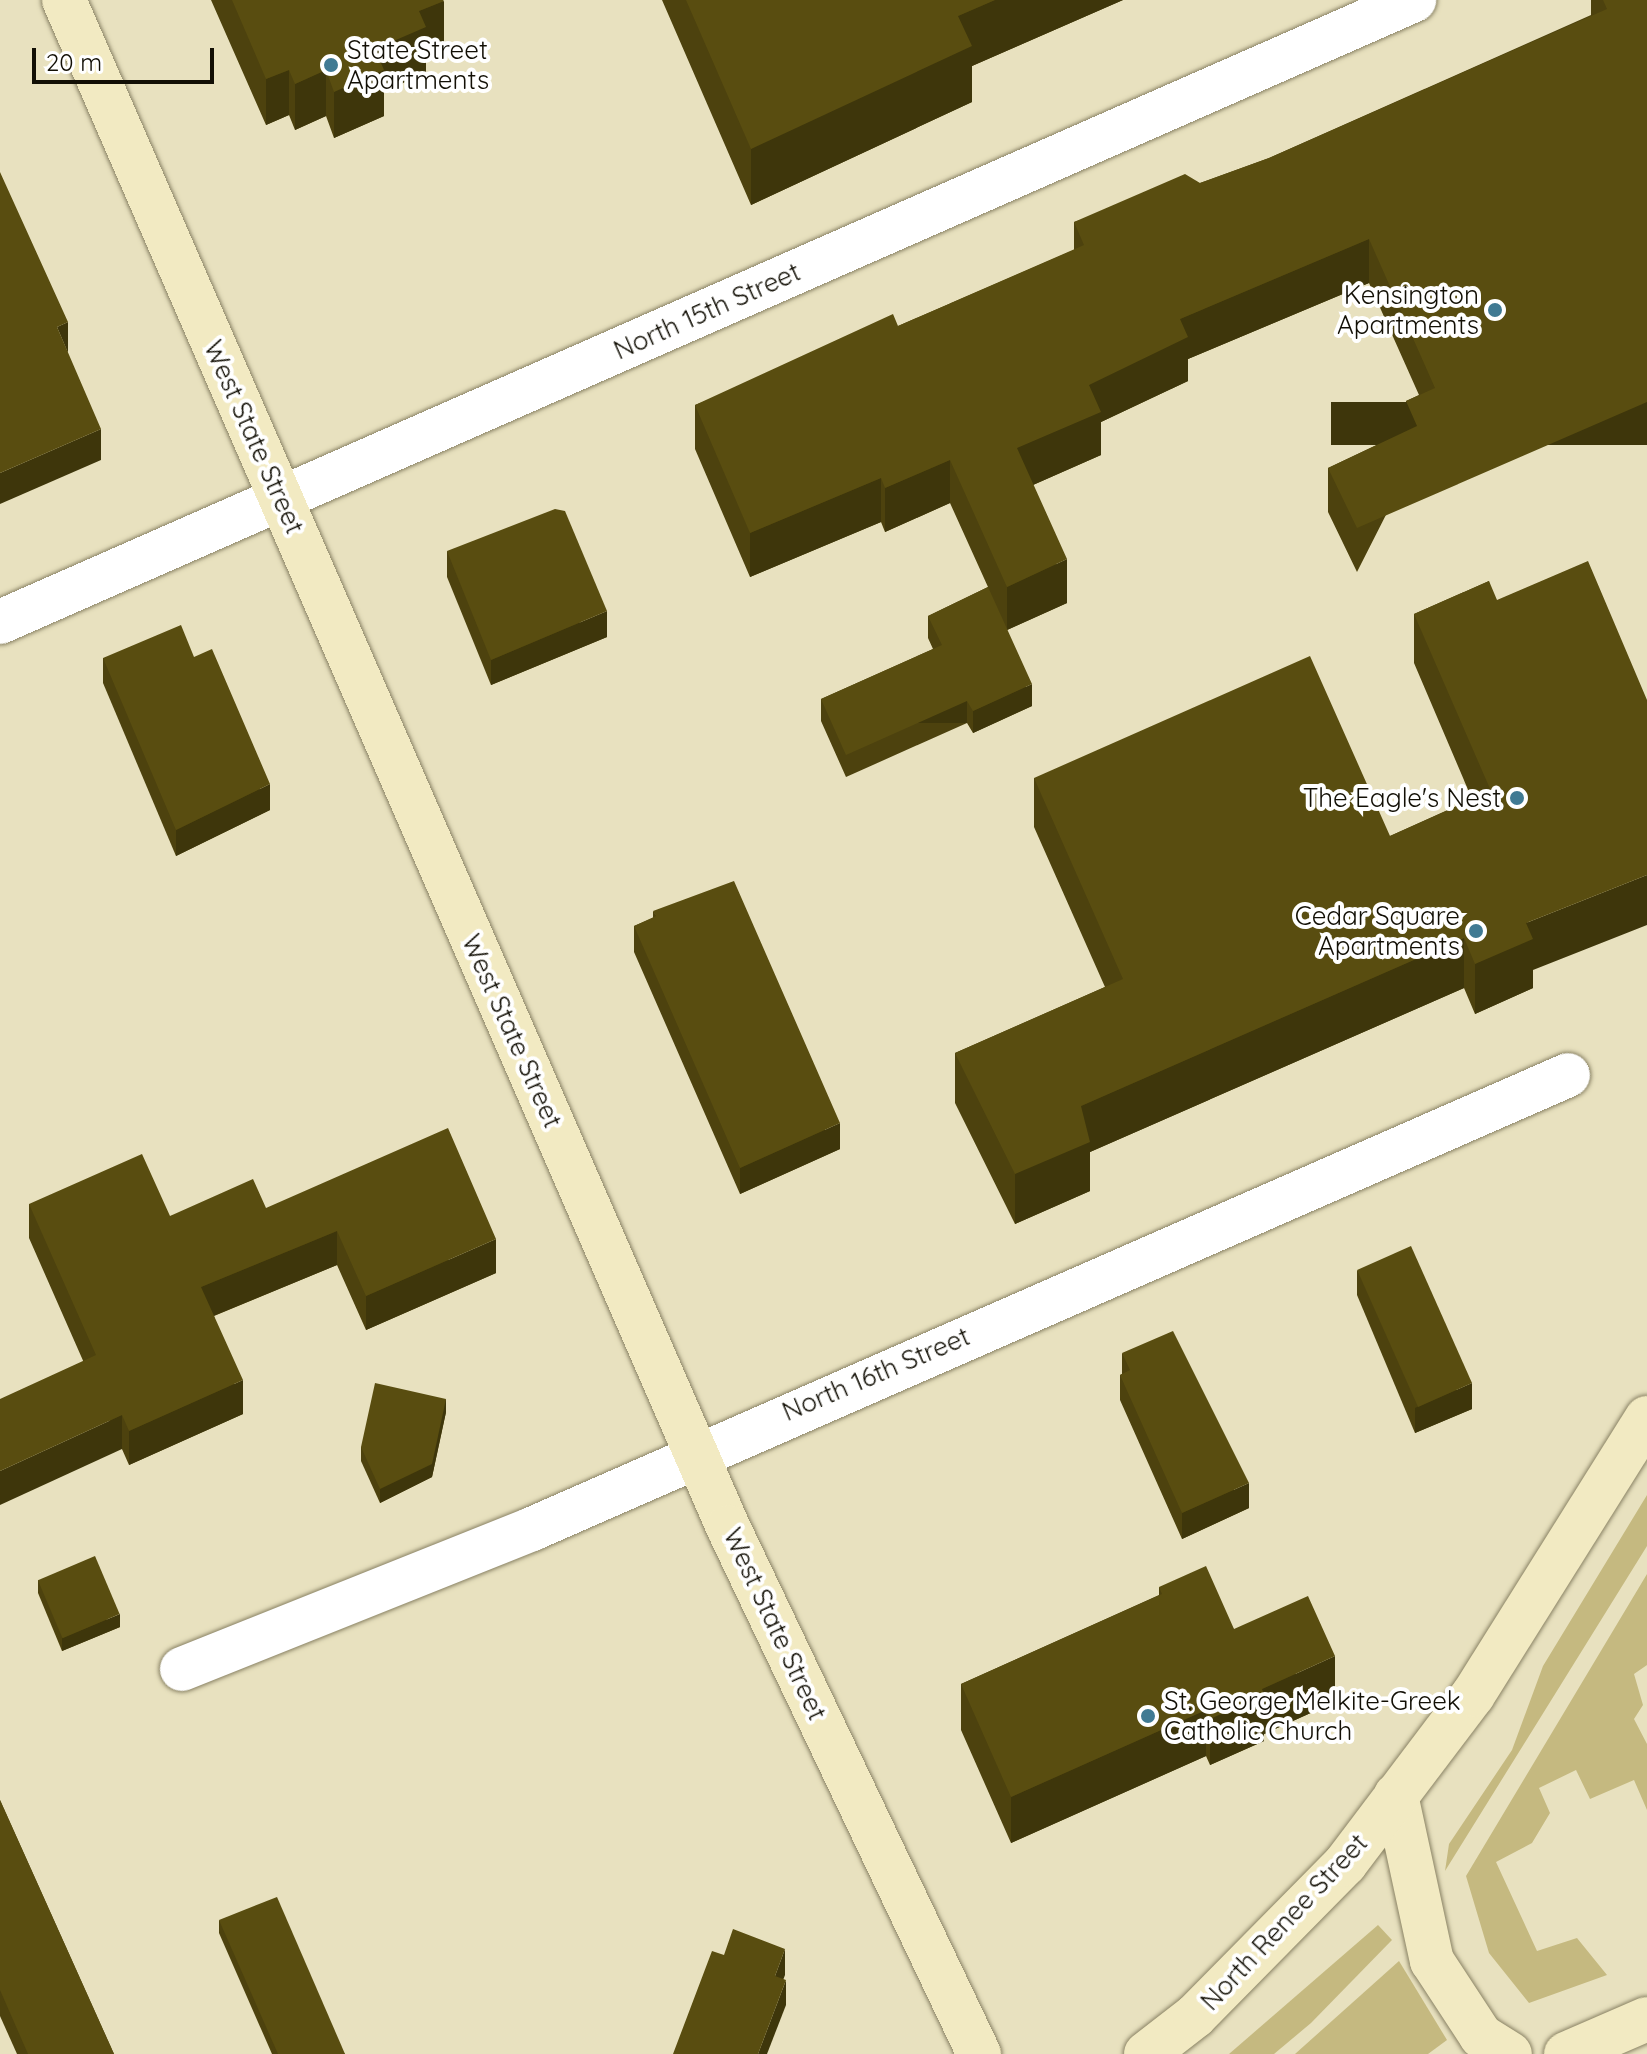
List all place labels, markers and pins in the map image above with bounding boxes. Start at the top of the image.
place label: State Street Apartments [347,34,489,96]
marker: State Street Apartments [322,56,340,74]
place label: Kensington Apartments [1337,279,1479,340]
marker: Kensington Apartments [1486,301,1504,319]
place label: The Eagle's Nest [1303,782,1501,814]
marker: The Eagle's Nest [1508,789,1526,807]
place label: Cedar Square Apartments [1295,900,1460,962]
marker: Cedar Square Apartments [1467,922,1485,940]
place label: St. George Melkite-Greek Catholic Church [1164,1685,1461,1746]
marker: St. George Melkite-Greek Catholic Church [1139,1707,1157,1725]

